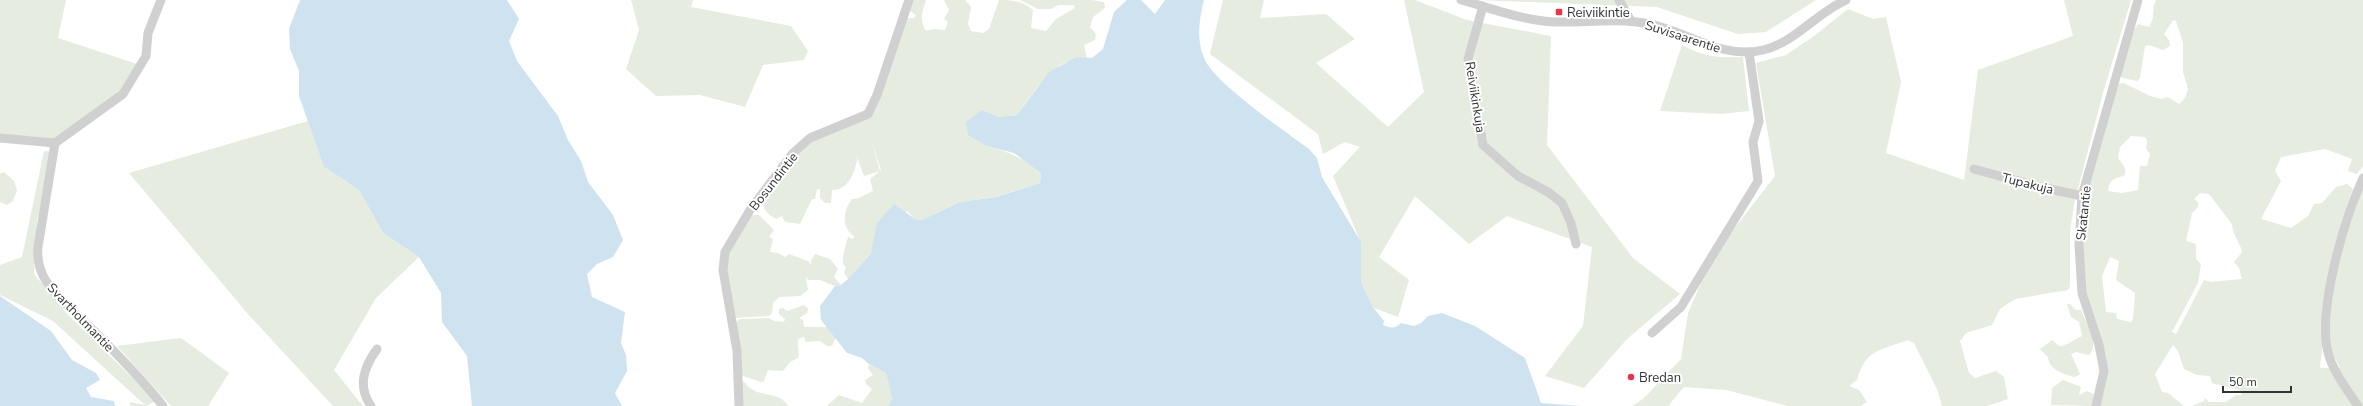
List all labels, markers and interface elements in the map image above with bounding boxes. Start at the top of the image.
place label: Reiviikintie [1567,4,1630,22]
marker: Reiviikintie [1554,7,1564,17]
street label: Suvisaarentie [1643,16,1723,58]
street label: Reiviikinkuja [1461,60,1490,134]
street label: Bosundintie [745,149,802,215]
street label: Tupakuja [2000,169,2055,199]
street label: Skatantie [2072,185,2096,241]
street label: Svartholmantie [43,279,118,356]
scale bar [2223,368,2291,394]
place label: Bredan [1639,369,1681,387]
marker: Bredan [1626,372,1636,382]
text: 50 m [2229,374,2257,390]

